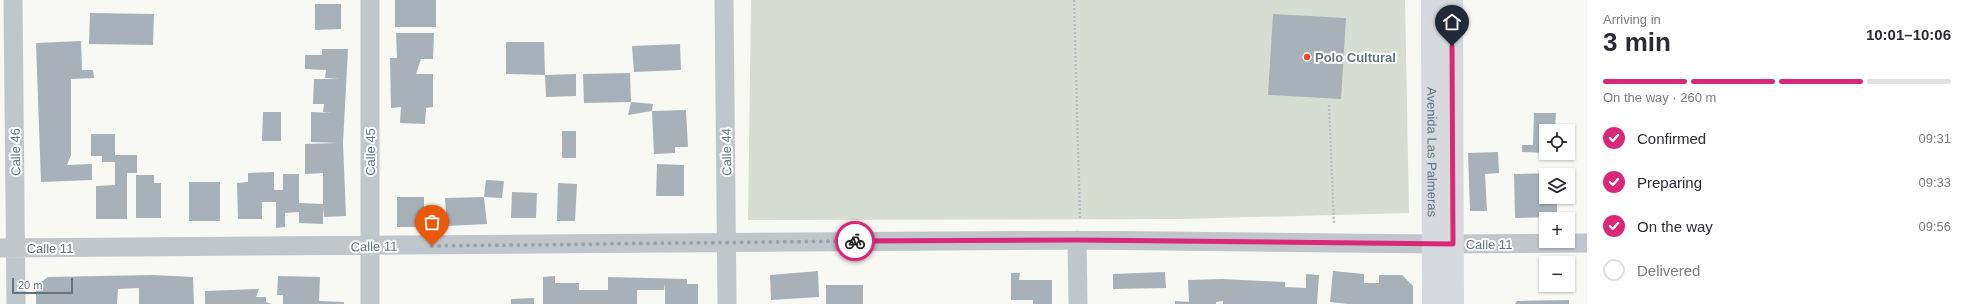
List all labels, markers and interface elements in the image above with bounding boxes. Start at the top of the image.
pin [1435,5,1469,46]
icon: home [1441,11,1463,33]
text: Arriving in [1603,12,1661,27]
text: 10:01–10:06 [1866,26,1951,43]
text: 3 min [1603,27,1671,57]
place label: Polo Cultural [1315,50,1396,65]
marker: Polo Cultural [1302,52,1312,62]
street label: Avenida Las Palmeras [1424,87,1440,217]
text: On the way · 260 m [1603,90,1716,105]
map controls [1539,124,1575,292]
button: locate [1539,124,1575,160]
icon: check [1603,127,1625,149]
street label: Calle 46 [8,128,23,176]
street label: Calle 45 [363,128,378,176]
street label: Calle 44 [719,128,734,176]
text: Confirmed [1637,130,1706,147]
text: 09:31 [1918,131,1951,146]
button: layers [1539,168,1575,204]
icon: check [1603,171,1625,193]
text: Preparing [1637,174,1702,191]
text: 09:33 [1918,175,1951,190]
pin [415,205,449,246]
icon: bag [421,211,443,233]
button: + [1539,212,1575,248]
icon: check [1603,215,1625,237]
text: On the way [1637,218,1713,235]
text: 09:56 [1918,219,1951,234]
courier [835,221,875,261]
icon: bike [844,230,866,252]
street label: Calle 11 [1466,237,1512,252]
street label: Calle 11 [351,239,398,254]
street label: Calle 11 [27,241,73,256]
button: − [1539,256,1575,292]
text: Delivered [1637,262,1700,279]
scale bar [12,276,73,295]
text: 20 m [18,279,42,291]

